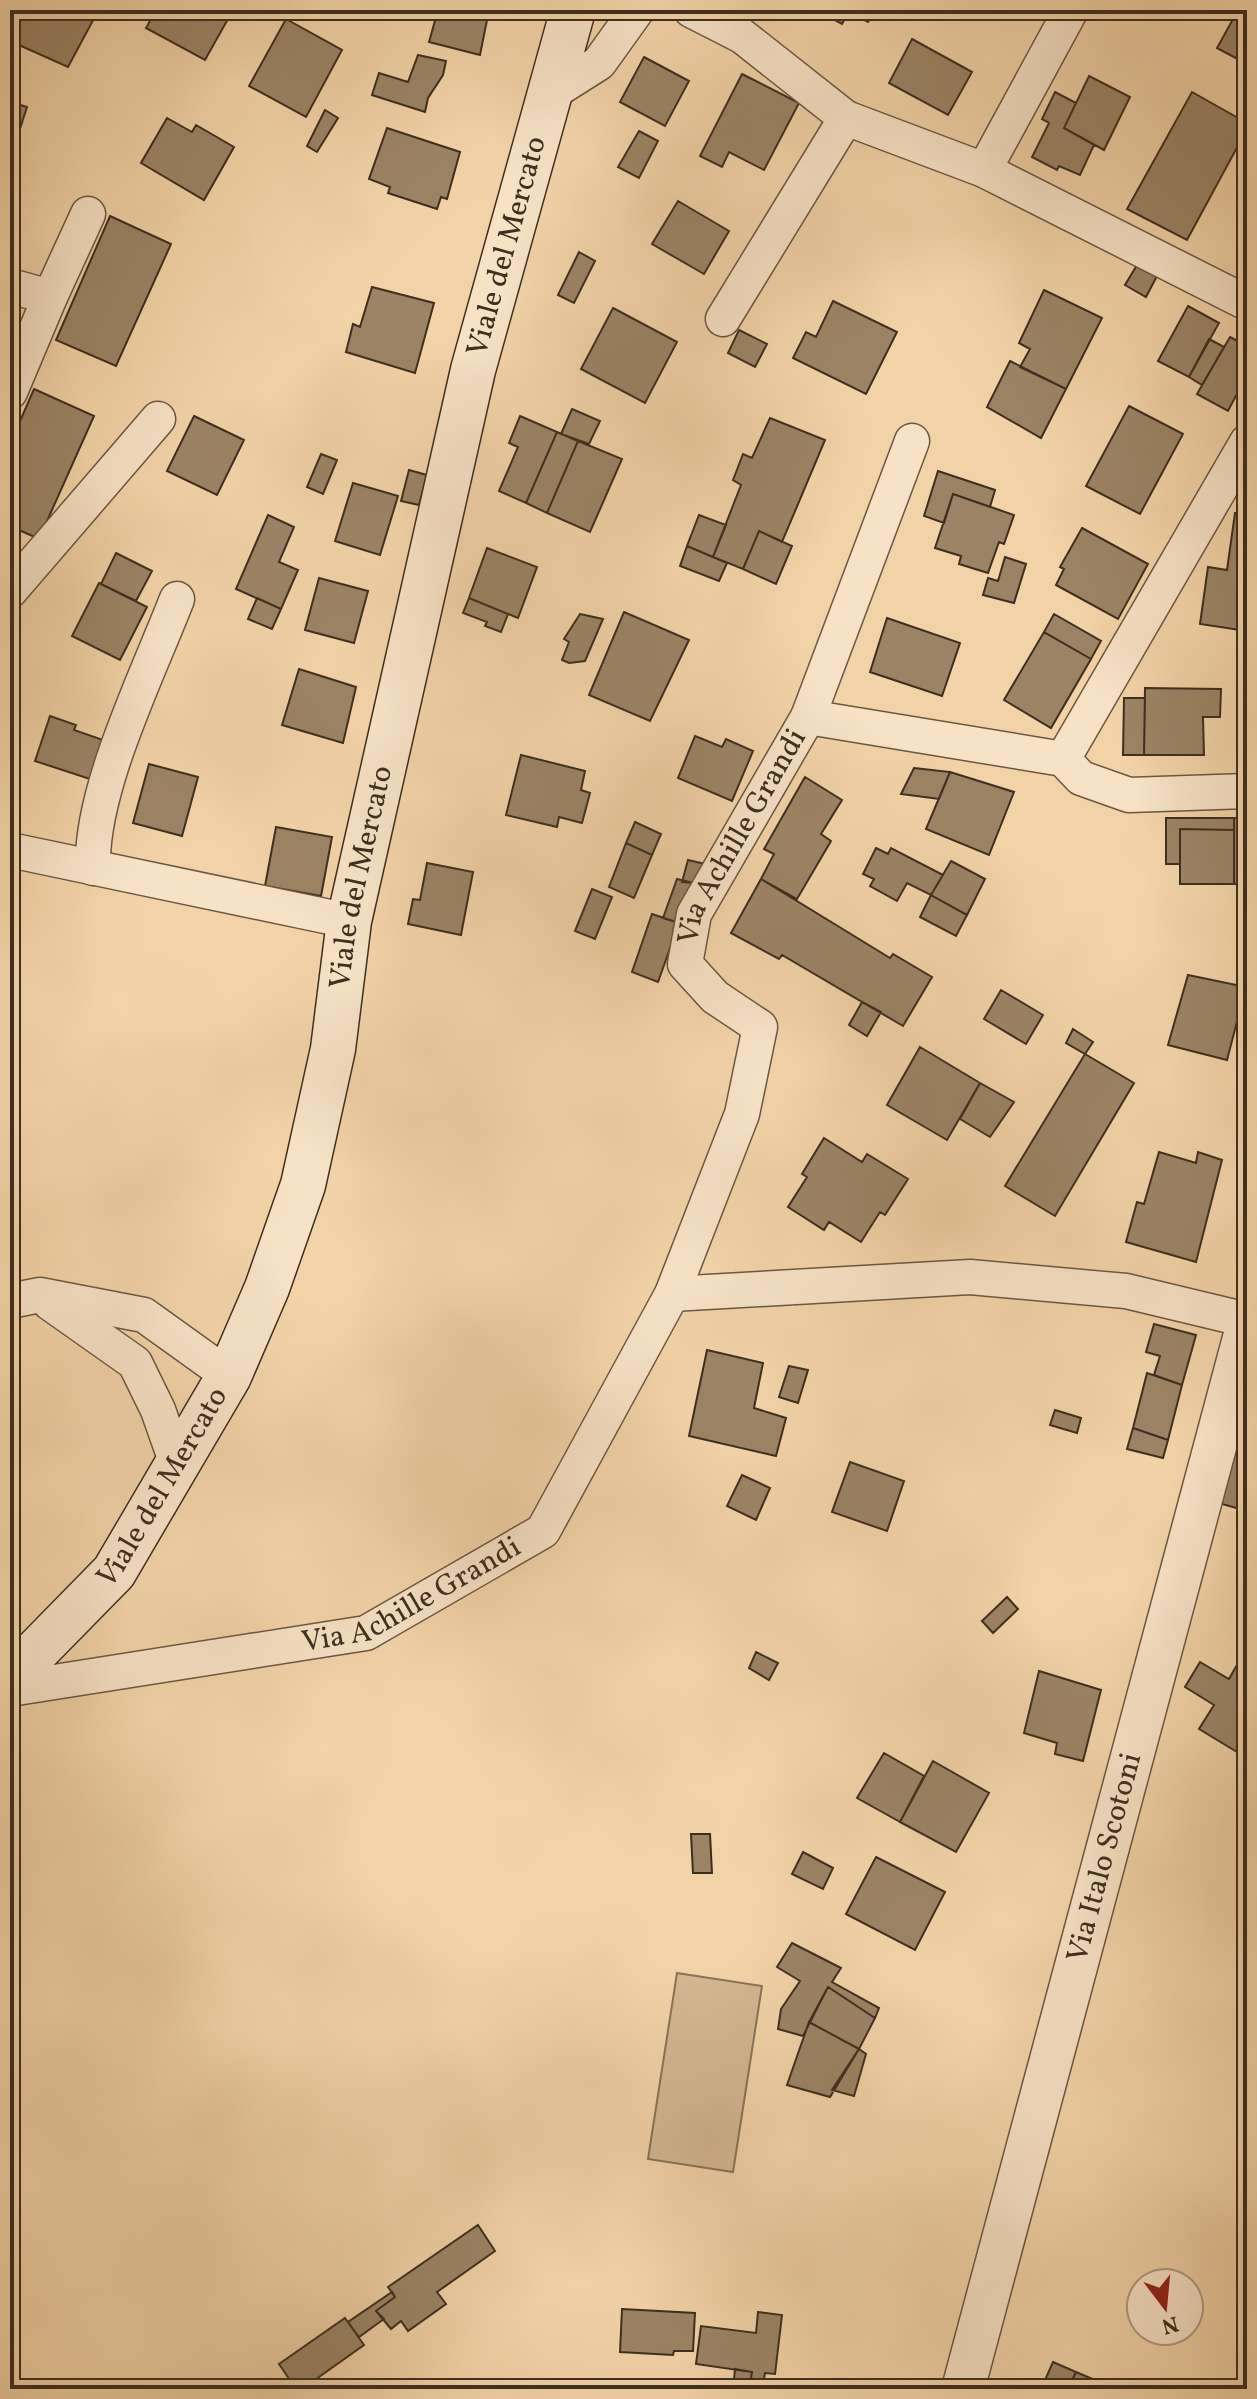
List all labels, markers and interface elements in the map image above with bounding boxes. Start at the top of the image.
street label: Viale del Mercato [457,132,558,361]
street label: Via Achille Grandi [668,721,818,948]
street label: Viale del Mercato [320,762,404,991]
street label: Viale del Mercato [88,1380,239,1598]
street label: Via Achille Grandi [299,1527,529,1664]
street label: Via Italo Scotoni [1057,1748,1153,1967]
north arrow [1125,2267,1205,2347]
text: N [1158,2307,1182,2341]

